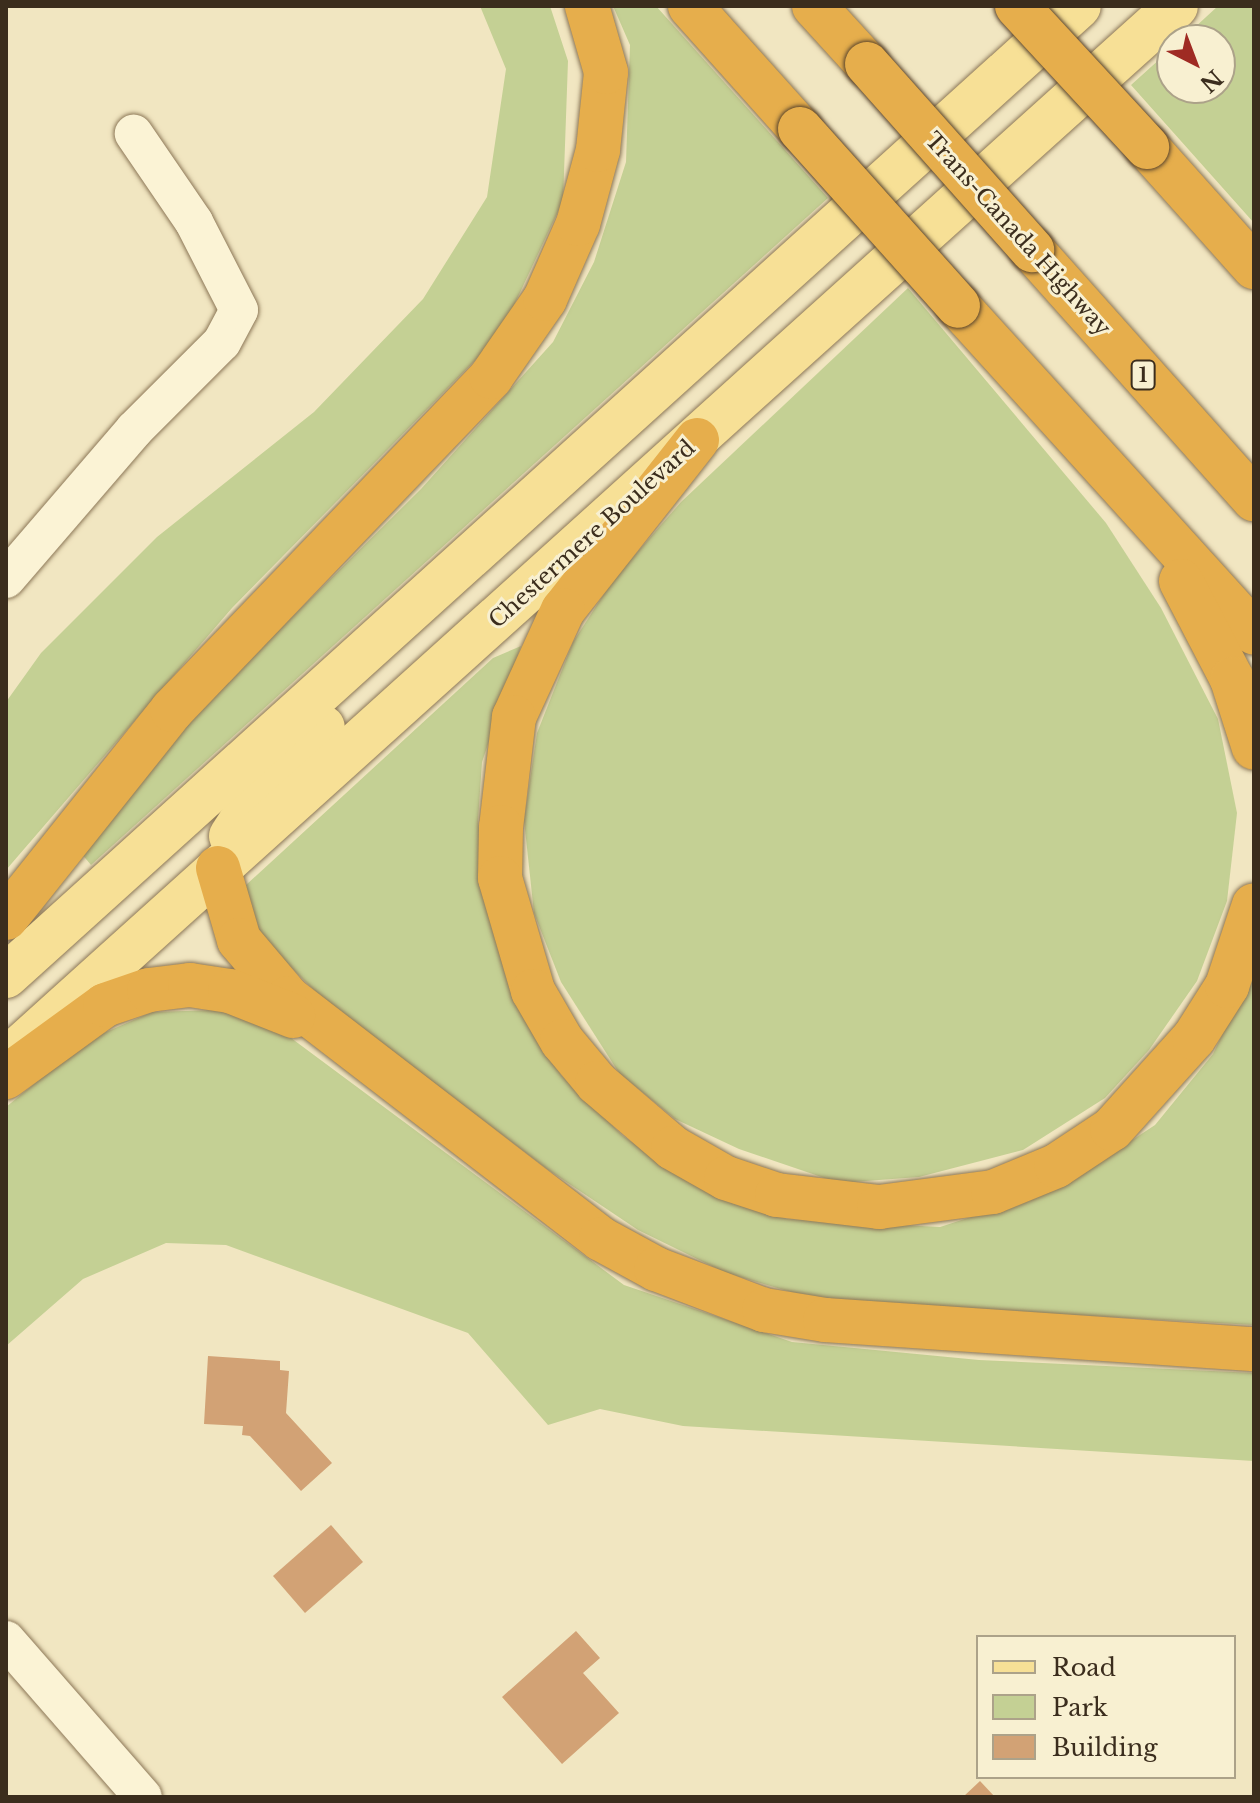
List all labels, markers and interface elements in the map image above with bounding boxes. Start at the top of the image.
north arrow [1156,24,1236,104]
text: N [1194,64,1228,98]
street label: Trans-Canada Highway [920,127,1116,341]
road number: 1 [1129,359,1157,391]
street label: Chestermere Boulevard [484,434,700,634]
legend [976,1635,1236,1779]
text: Road [1052,1653,1116,1682]
text: Park [1052,1693,1108,1722]
text: Building [1052,1733,1158,1762]

